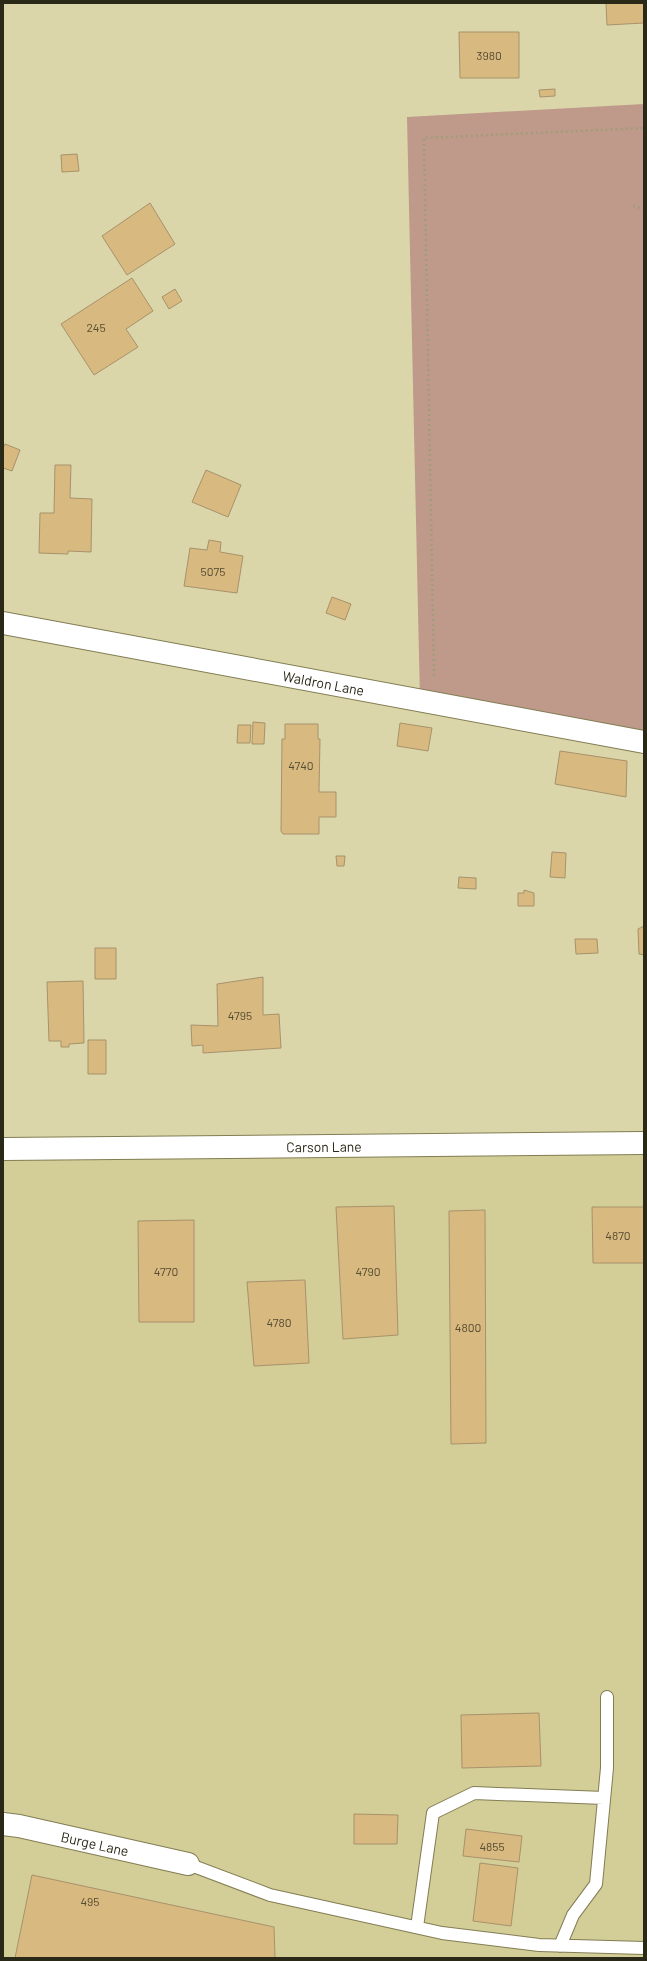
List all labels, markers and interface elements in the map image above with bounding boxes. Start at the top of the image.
house number: 3980 [476,48,502,62]
house number: 245 [86,320,106,334]
house number: 5075 [201,564,225,578]
street label: Waldron Lane [281,667,366,698]
house number: 4740 [288,758,314,772]
house number: 4795 [228,1008,252,1022]
street label: Carson Lane [286,1137,362,1155]
house number: 4870 [605,1228,631,1242]
house number: 4770 [154,1264,178,1278]
house number: 4790 [356,1264,380,1278]
house number: 4780 [267,1315,291,1329]
house number: 4800 [455,1320,481,1334]
street label: Burge Lane [60,1827,130,1859]
house number: 4855 [479,1839,505,1853]
house number: 495 [80,1894,100,1908]

